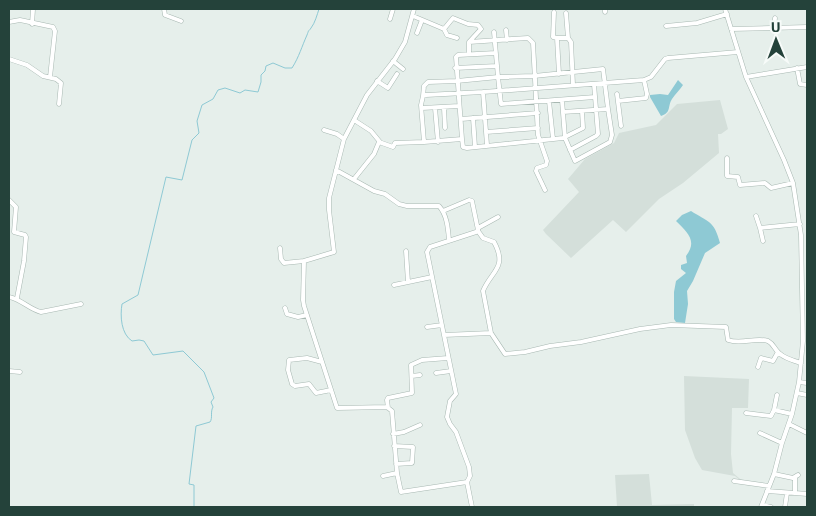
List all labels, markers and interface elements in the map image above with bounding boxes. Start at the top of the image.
north arrow [751,15,801,65]
text: U [771,18,781,35]

